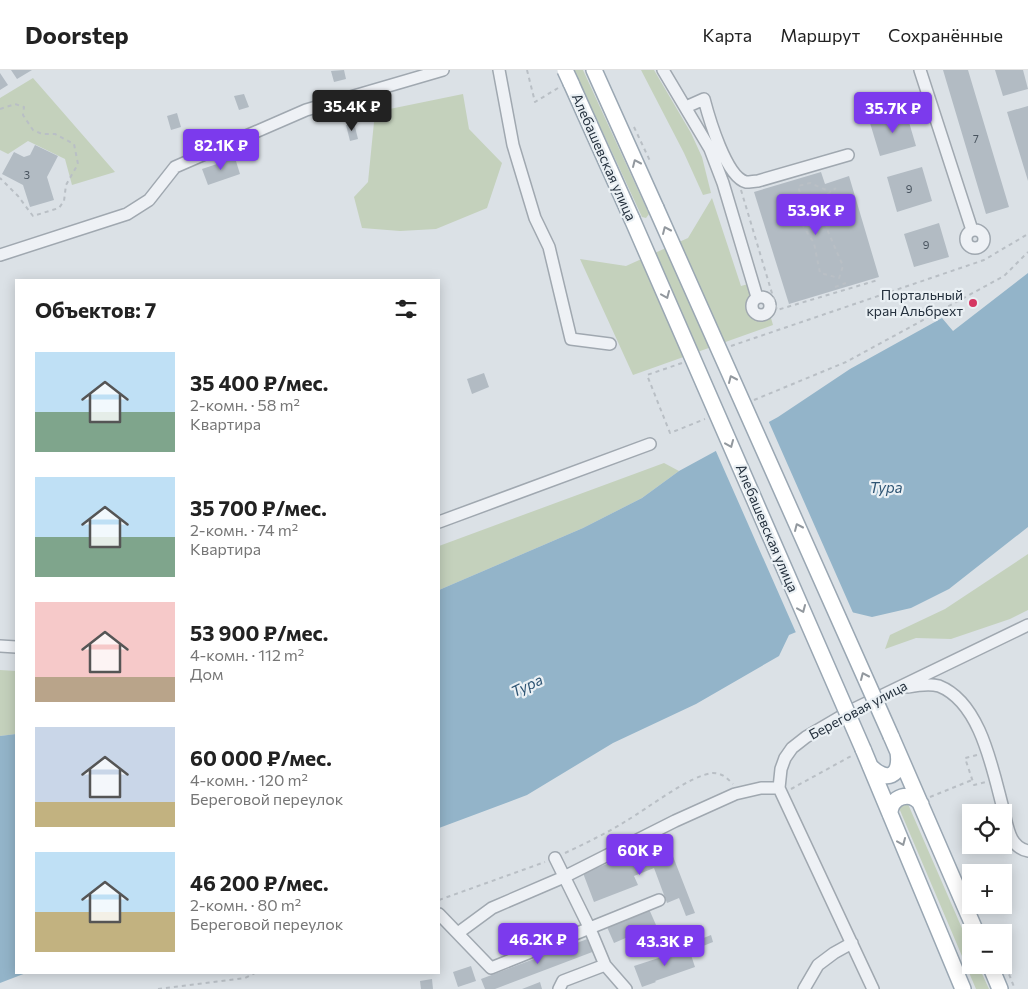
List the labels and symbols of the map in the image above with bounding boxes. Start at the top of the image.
pin: 35.4K ₽ [306,90,398,132]
street label: Алебашевская улица [569,91,640,223]
pin: 35.7K ₽ [847,92,939,134]
pin: 82.1K ₽ [175,128,267,171]
house number: 7 [973,132,979,145]
one-way arrow [632,160,642,169]
house number: 3 [24,168,30,181]
house number: 9 [906,182,913,195]
pin: 53.9K ₽ [770,194,862,236]
one-way arrow [662,226,673,235]
house number: 9 [923,238,930,251]
place label: Портальный кран Альбрехт [866,286,963,319]
one-way arrow [659,290,670,299]
marker: Портальный кран Альбрехт [967,297,979,309]
one-way arrow [728,375,739,384]
one-way arrow [724,439,735,448]
street label: Алебашевская улица [733,461,802,594]
water label: Тура [870,478,903,496]
one-way arrow [794,523,805,532]
one-way arrow [796,604,807,613]
water label: Тура [508,670,546,700]
one-way arrow [860,672,871,681]
street label: Береговая улица [806,676,910,743]
pin: 60K ₽ [605,834,675,876]
one-way arrow [895,837,906,846]
pin: 46.2K ₽ [492,922,584,965]
pin: 43.3K ₽ [619,924,711,967]

